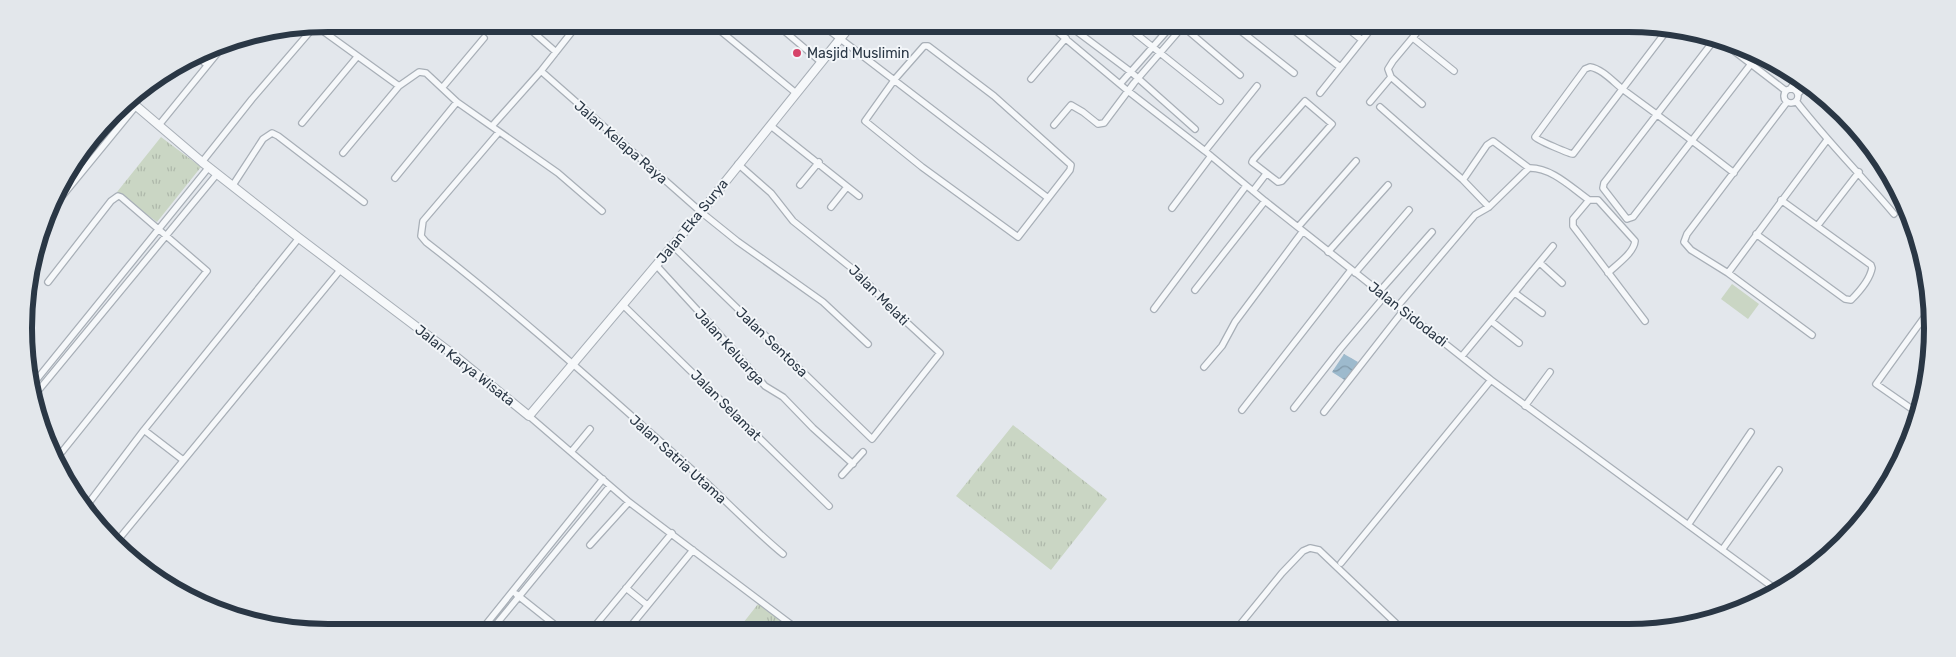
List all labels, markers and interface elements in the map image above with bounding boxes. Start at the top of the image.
place label: Masjid Muslimin [807,45,909,62]
marker: Masjid Muslimin [791,47,803,59]
street label: Jalan Kelapa Raya [571,97,671,187]
street label: Jalan Eka Surya [653,176,732,267]
street label: Jalan Melati [845,262,912,329]
street label: Jalan Sidodadi [1365,278,1451,351]
street label: Jalan Sentosa [732,304,811,381]
street label: Jalan Keluarga [691,306,768,389]
street label: Jalan Karya Wisata [411,321,518,410]
street label: Jalan Selamat [687,367,765,445]
street label: Jalan Satria Utama [626,411,730,507]

